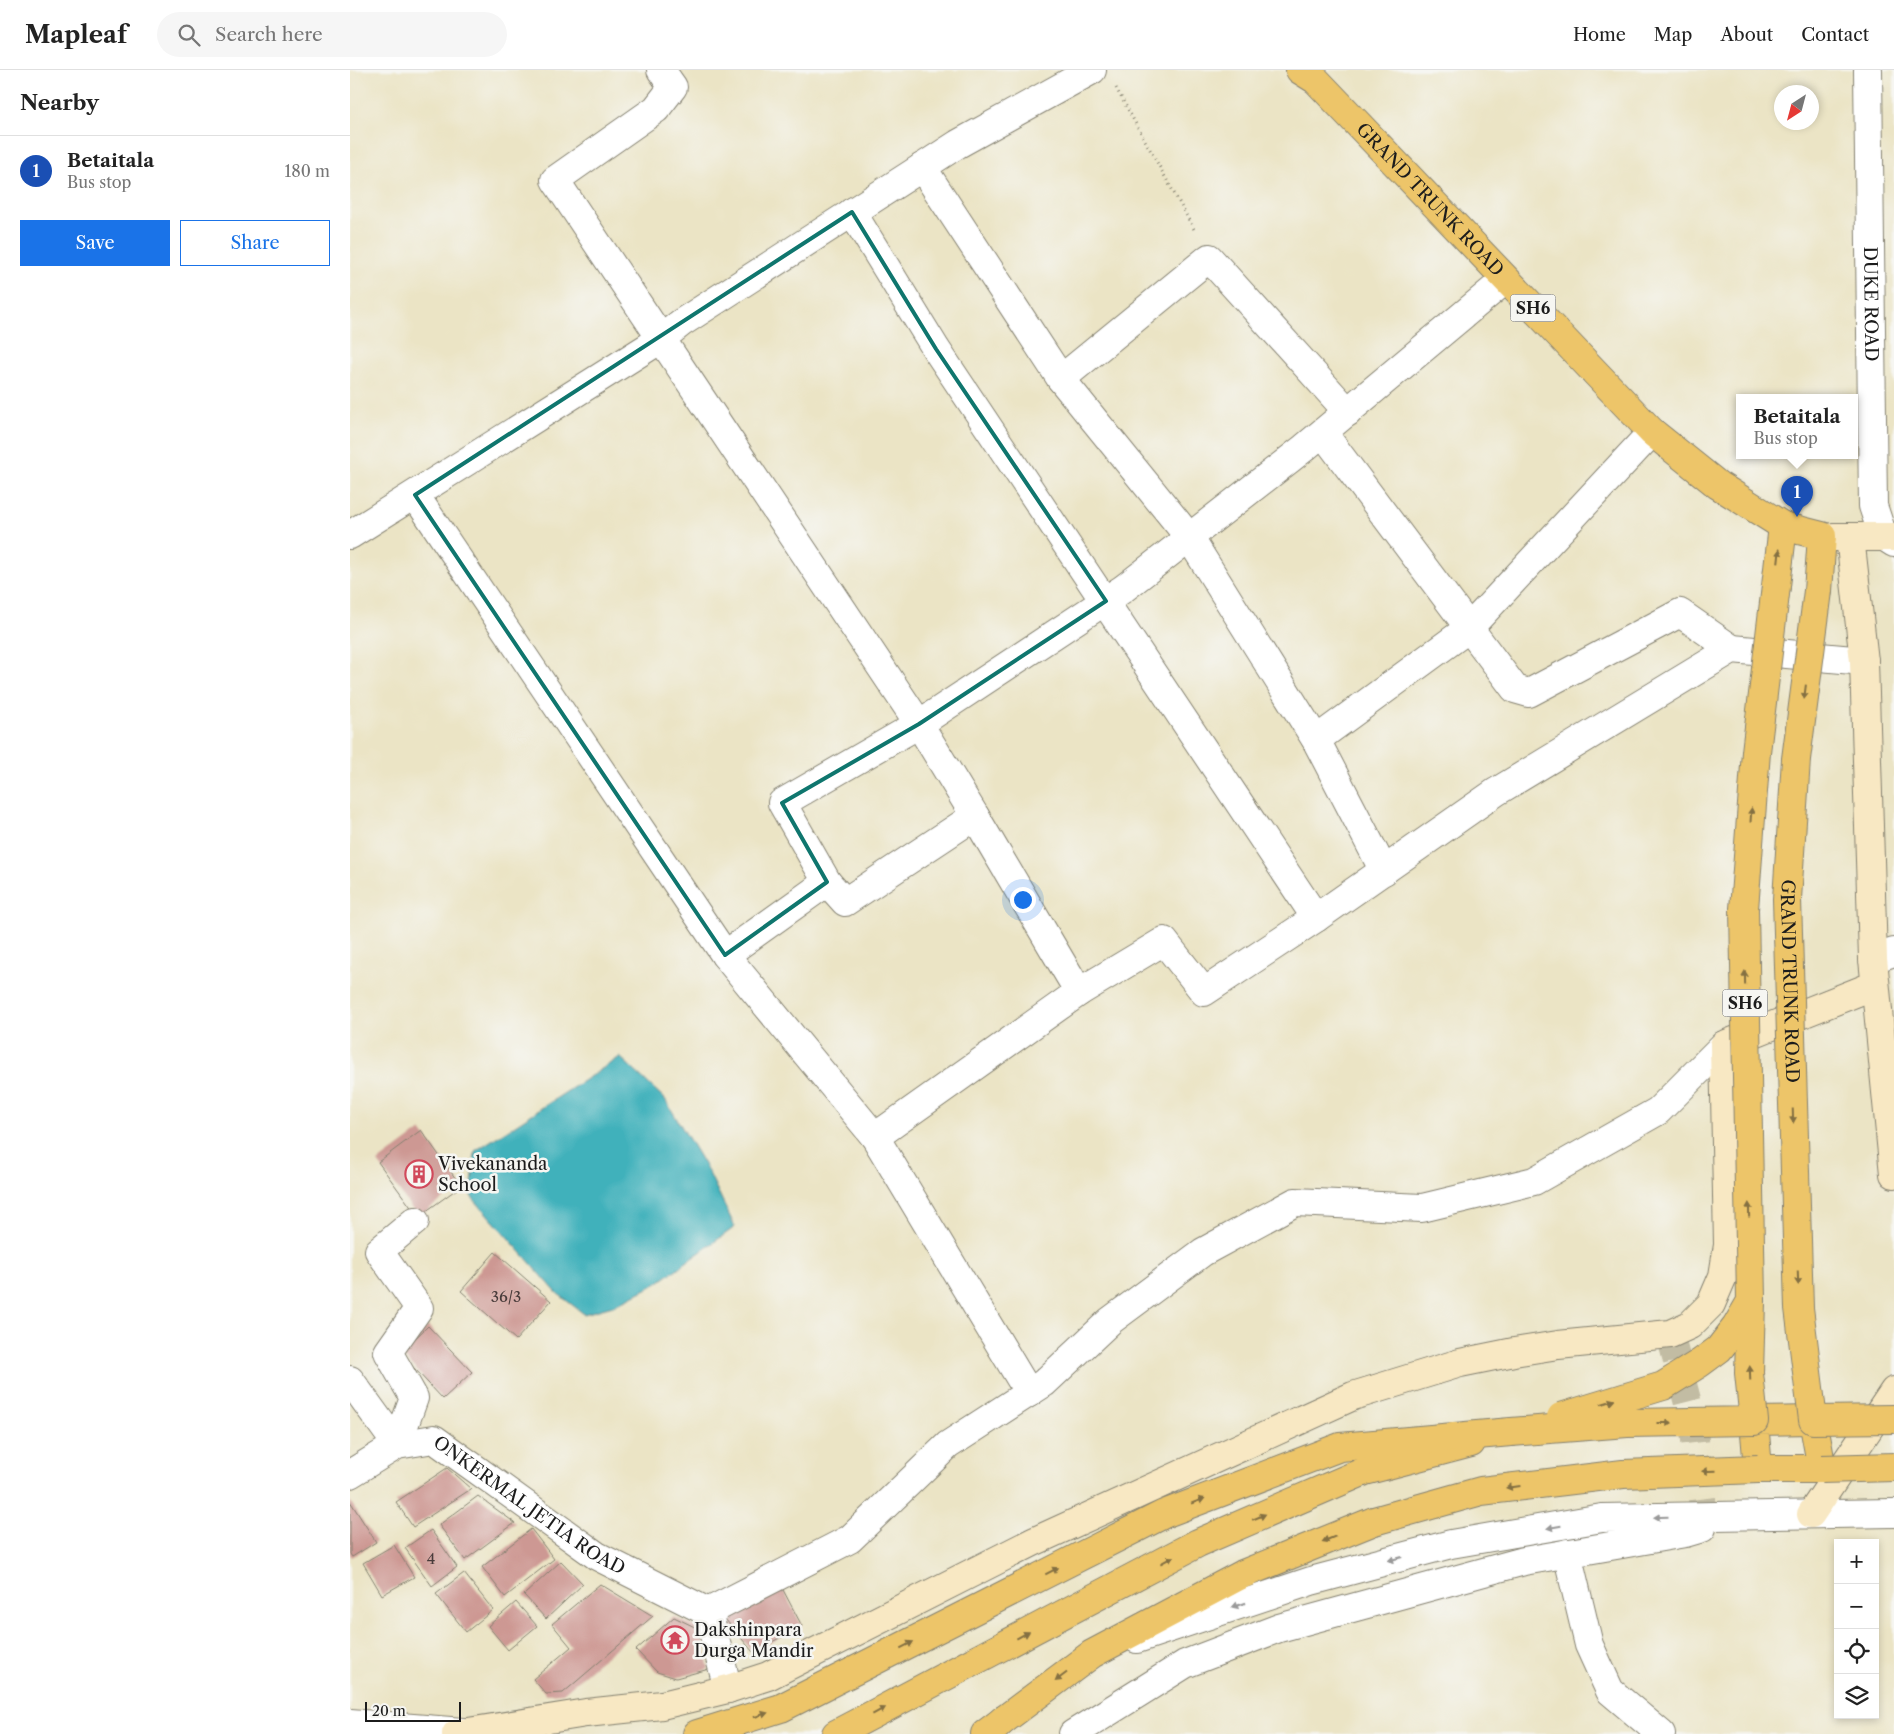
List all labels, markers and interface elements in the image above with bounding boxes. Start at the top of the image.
search box [157,12,507,57]
text: Mapleaf [25,20,127,49]
icon: search [175,21,203,49]
text: Search here [215,23,323,46]
text: Home [1573,24,1626,46]
text: Map [1654,24,1692,46]
text: About [1720,24,1773,46]
text: Contact [1801,24,1869,46]
north arrow [1774,85,1819,130]
text: Nearby [20,90,99,115]
street label: GRAND TRUNK ROAD [1352,118,1508,281]
text: Betaitala [67,149,154,172]
text: 1 [32,161,40,181]
text: 180 m [284,161,330,181]
text: Bus stop [67,172,131,192]
button: Save [20,220,170,266]
button: Share [180,220,330,266]
street label: DUKE ROAD [1859,246,1882,362]
road number: SH6 [1510,294,1556,322]
popup [1736,394,1858,459]
text: Betaitala [1753,405,1841,428]
text: Bus stop [1753,428,1818,448]
pin: 1 [1781,476,1813,517]
one-way arrow [1775,548,1783,564]
one-way arrow [1801,684,1809,700]
one-way arrow [1747,807,1755,823]
street label: GRAND TRUNK ROAD [1776,879,1803,1083]
your location [1010,887,1036,913]
one-way arrow [1741,969,1749,985]
road number: SH6 [1722,990,1768,1016]
one-way arrow [1790,1108,1798,1124]
place label: Vivekananda School [437,1153,548,1196]
building icon: Vivekananda School [404,1159,434,1189]
one-way arrow [1745,1202,1753,1218]
one-way arrow [1794,1271,1802,1287]
house number: 36/3 [491,1287,521,1306]
one-way arrow [1746,1364,1754,1380]
one-way arrow [1601,1398,1616,1406]
one-way arrow [1657,1419,1673,1427]
street label: ONKERMAL JETIA ROAD [429,1431,629,1579]
one-way arrow [1701,1467,1717,1475]
one-way arrow [1504,1484,1520,1492]
one-way arrow [1191,1497,1206,1504]
one-way arrow [1252,1513,1266,1521]
one-way arrow [1652,1513,1668,1521]
one-way arrow [1546,1523,1562,1531]
one-way arrow [1321,1535,1336,1543]
map controls [1834,1539,1879,1719]
button: + [1834,1539,1879,1584]
house number: 4 [427,1549,435,1568]
one-way arrow [1388,1555,1403,1563]
one-way arrow [1159,1556,1174,1564]
one-way arrow [1045,1567,1059,1575]
button: − [1834,1584,1879,1629]
one-way arrow [1232,1601,1247,1609]
place label: Dakshinpara Durga Mandir [694,1619,814,1662]
temple icon: Dakshinpara Durga Mandir [660,1625,690,1655]
button: locate [1834,1629,1879,1674]
one-way arrow [1015,1631,1030,1639]
one-way arrow [900,1640,914,1648]
one-way arrow [1055,1672,1068,1683]
button: layers [1834,1674,1879,1719]
scale bar [365,1699,461,1722]
text: 20 m [372,1702,406,1720]
one-way arrow [871,1707,886,1715]
one-way arrow [753,1710,768,1718]

